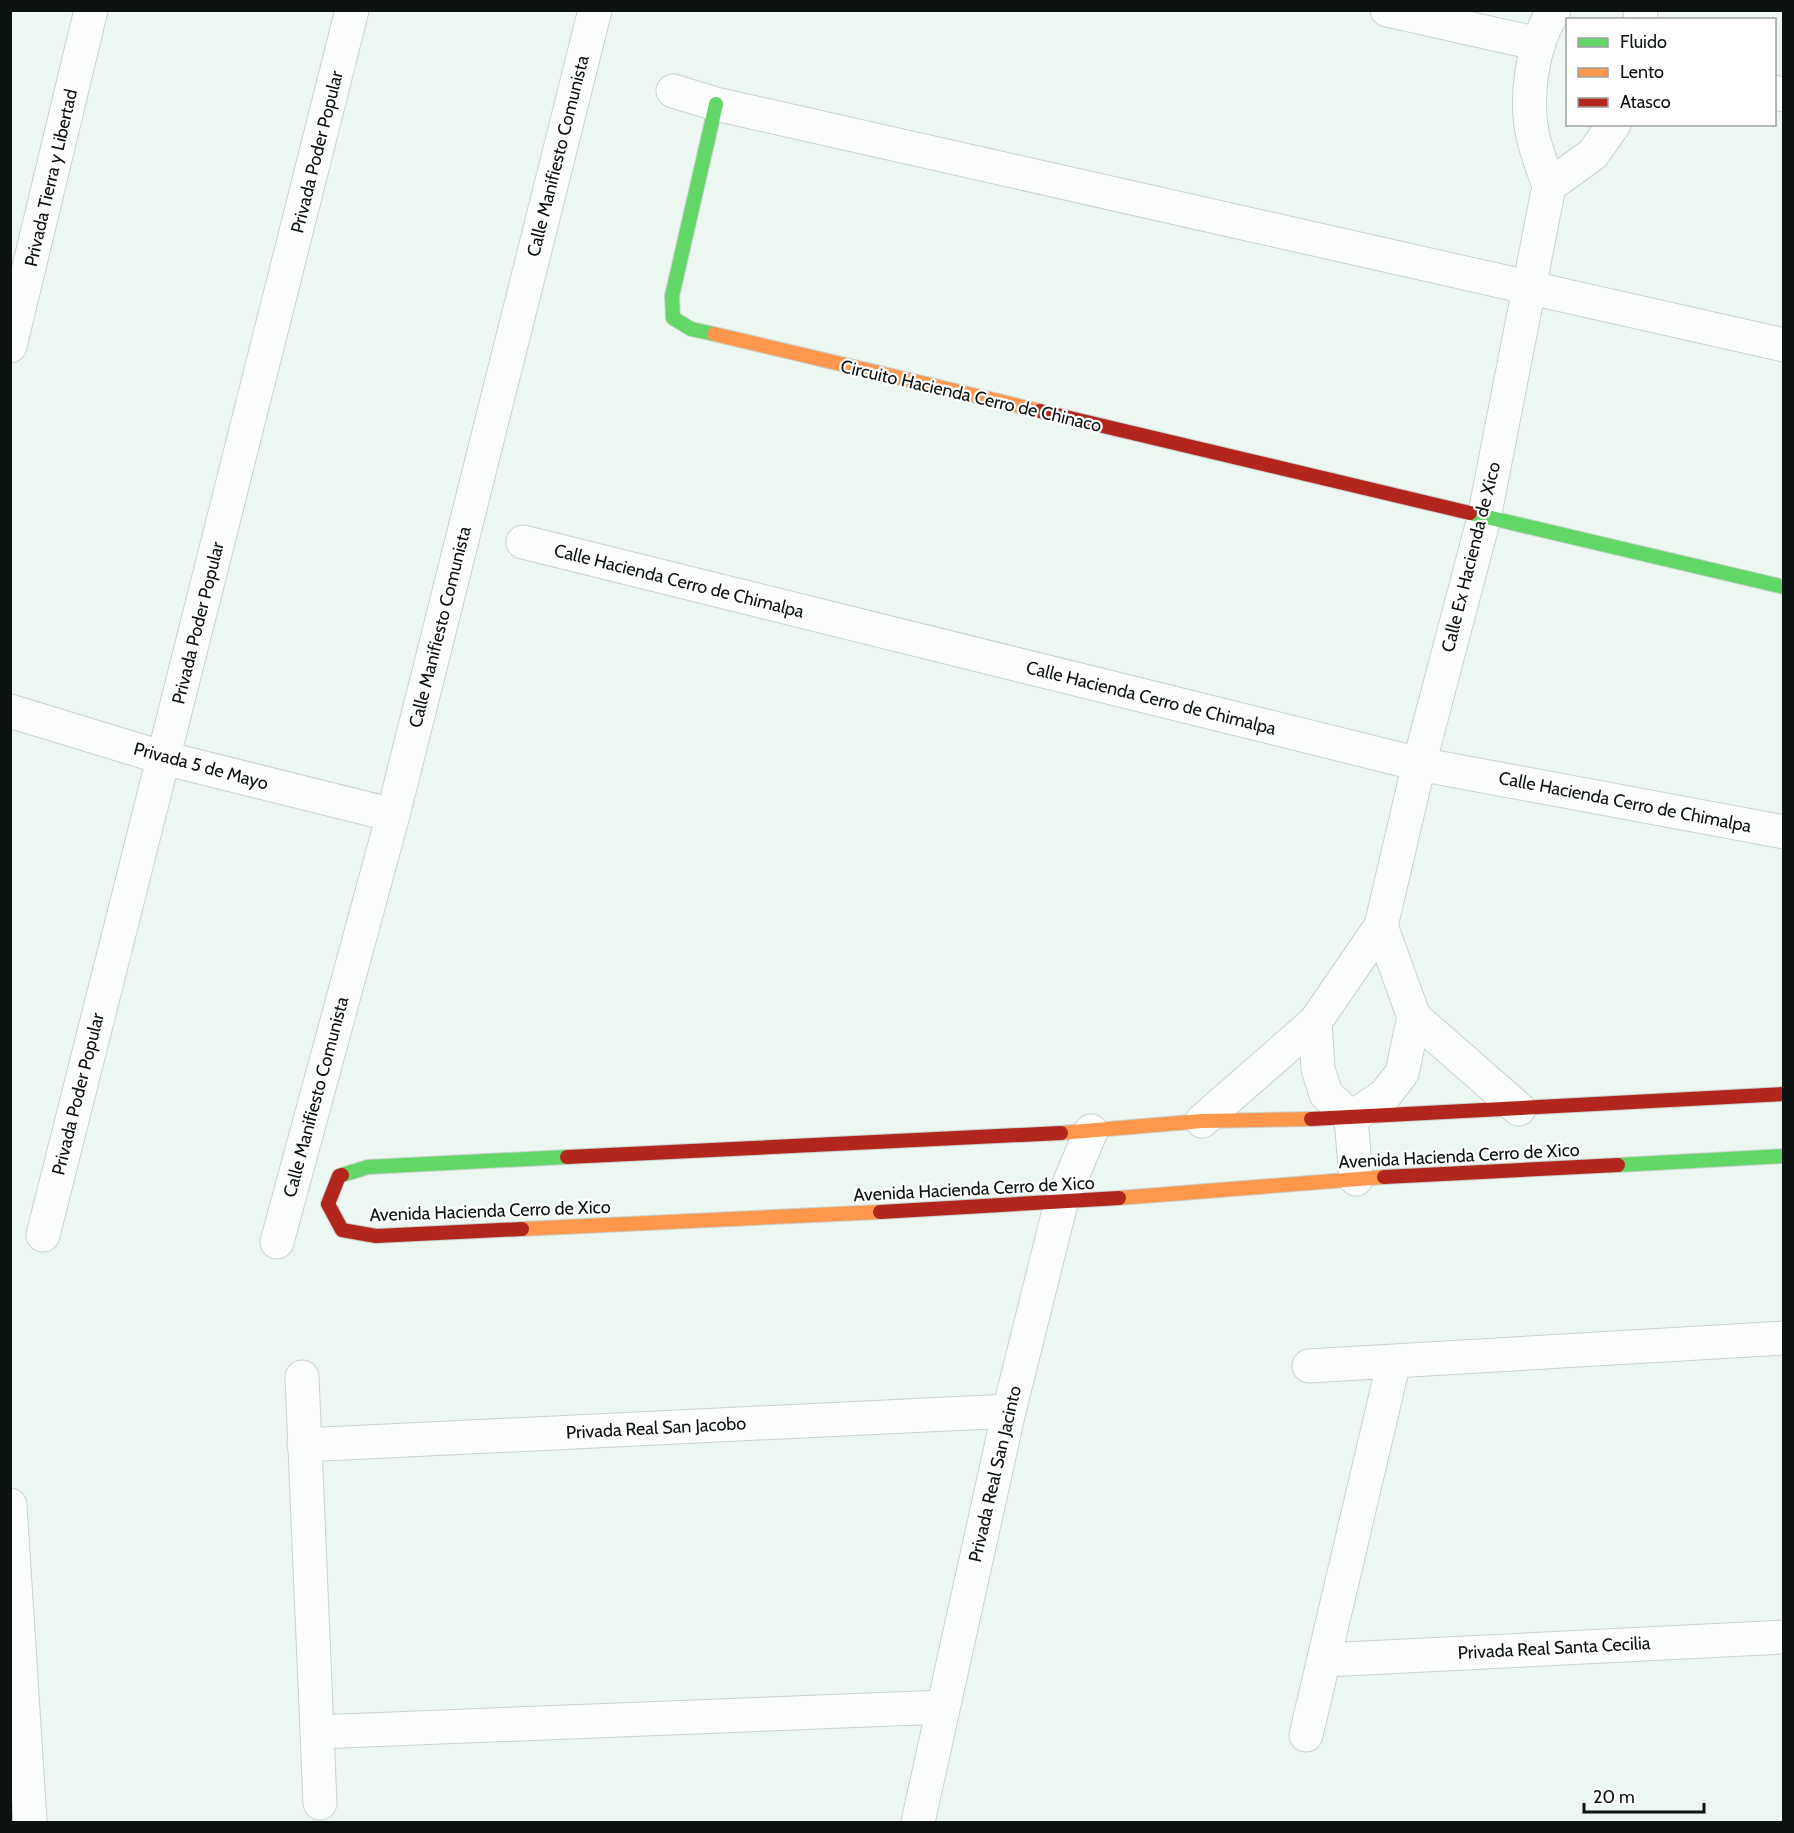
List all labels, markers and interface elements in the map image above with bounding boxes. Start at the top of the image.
legend [1566,18,1776,126]
text: Fluido [1620,31,1667,53]
street label: Calle Manifiesto Comunista [522,53,594,259]
text: Lento [1620,61,1664,83]
street label: Privada Poder Popular [286,68,348,236]
street label: Privada Tierra y Libertad [20,87,82,269]
text: Atasco [1620,91,1671,113]
street label: Circuito Hacienda Cerro de Chinaco [838,355,1104,437]
street label: Calle Ex Hacienda de Xico [1437,460,1505,654]
street label: Calle Manifiesto Comunista [404,524,476,730]
street label: Privada Poder Popular [167,539,229,707]
street label: Calle Hacienda Cerro de Chimalpa [552,539,807,623]
street label: Calle Hacienda Cerro de Chimalpa [1024,656,1279,740]
street label: Privada 5 de Mayo [131,737,271,795]
street label: Calle Hacienda Cerro de Chimalpa [1497,767,1754,837]
street label: Calle Manifiesto Comunista [279,994,353,1200]
street label: Privada Poder Popular [47,1010,109,1178]
street label: Avenida Hacienda Cerro de Xico [1338,1139,1580,1173]
street label: Avenida Hacienda Cerro de Xico [853,1172,1095,1206]
street label: Avenida Hacienda Cerro de Xico [369,1196,611,1226]
street label: Privada Real San Jacinto [964,1383,1026,1564]
street label: Privada Real San Jacobo [565,1412,747,1444]
street label: Privada Real Santa Cecilia [1457,1632,1651,1664]
scale bar [1584,1776,1704,1814]
text: 20 m [1593,1786,1635,1808]

